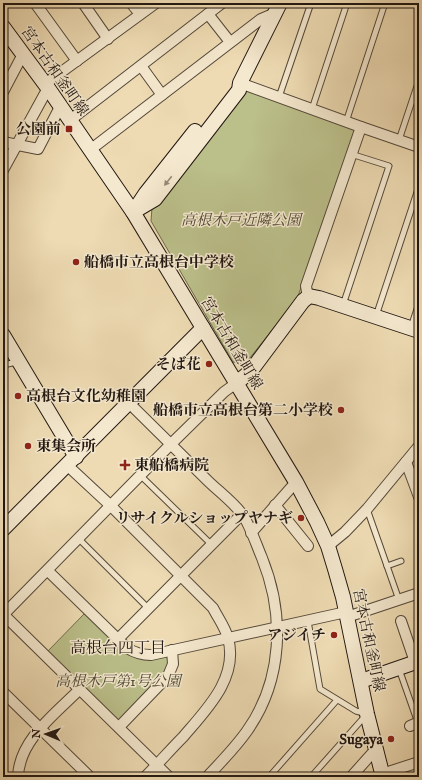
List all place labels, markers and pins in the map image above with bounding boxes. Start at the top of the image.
place label: 公園前 [16,120,61,139]
marker: 公園前 [64,124,74,134]
place label: 船橋市立高根台中学校 [84,253,234,272]
marker: 船橋市立高根台中学校 [71,257,81,267]
place label: そば花 [156,355,201,374]
marker: そば花 [204,359,214,369]
place label: 高根台文化幼稚園 [26,387,146,406]
marker: 高根台文化幼稚園 [13,391,23,401]
place label: 船橋市立高根台第二小学校 [153,401,333,420]
marker: 船橋市立高根台第二小学校 [336,405,346,415]
place label: 東集会所 [36,437,96,456]
marker: 東集会所 [23,441,33,451]
place label: 東船橋病院 [134,456,209,475]
marker: 東船橋病院 [119,459,131,471]
place label: リサイクルショップヤナギ [116,509,293,528]
marker: リサイクルショップヤナギ [296,513,306,523]
place label: アジイチ [267,626,326,645]
marker: アジイチ [329,630,339,640]
place label: Sugaya [339,730,384,749]
marker: Sugaya [386,734,396,744]

